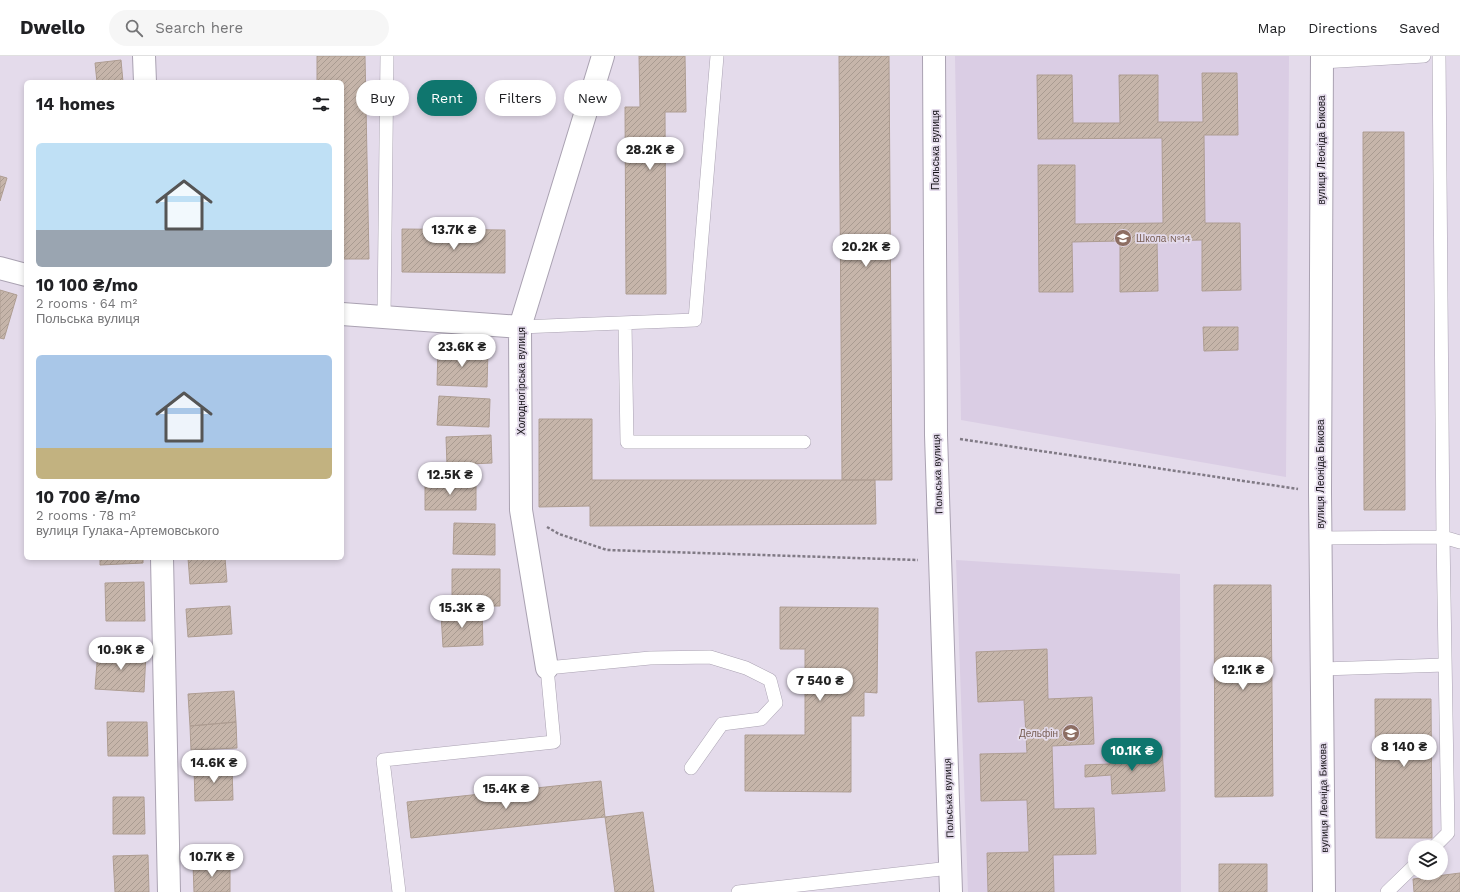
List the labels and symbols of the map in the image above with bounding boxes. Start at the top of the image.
street label: вулиця Леоніда Бикова [1316,95,1327,205]
street label: Польська вулиця [930,110,941,190]
pin: 28.2K ₴ [613,137,687,171]
pin: 13.7K ₴ [417,217,491,251]
school or university icon: Школа №14 [1113,228,1133,248]
place label: Школа №14 [1136,233,1191,244]
pin: 20.2K ₴ [829,234,903,268]
street label: Холодногірська вулиця [516,327,527,435]
pin: 23.6K ₴ [425,334,499,368]
street label: вулиця Леоніда Бикова [1315,419,1326,529]
street label: Польська вулиця [931,434,944,514]
pin: 12.5K ₴ [413,462,487,496]
pin: 15.3K ₴ [425,595,499,629]
pin: 10.9K ₴ [84,637,158,671]
pin: 12.1K ₴ [1206,657,1280,691]
pin: 7 540 ₴ [783,668,857,702]
school or university icon: Дельфін [1061,723,1081,743]
place label: Дельфін [1019,728,1058,739]
pin: 8 140 ₴ [1367,734,1441,768]
pin: 10.1K ₴ [1095,738,1169,772]
street label: вулиця Леоніда Бикова [1317,743,1330,853]
pin: 14.6K ₴ [177,750,251,784]
street label: Польська вулиця [942,758,955,838]
pin: 15.4K ₴ [469,776,543,810]
pin: 10.7K ₴ [175,844,249,878]

